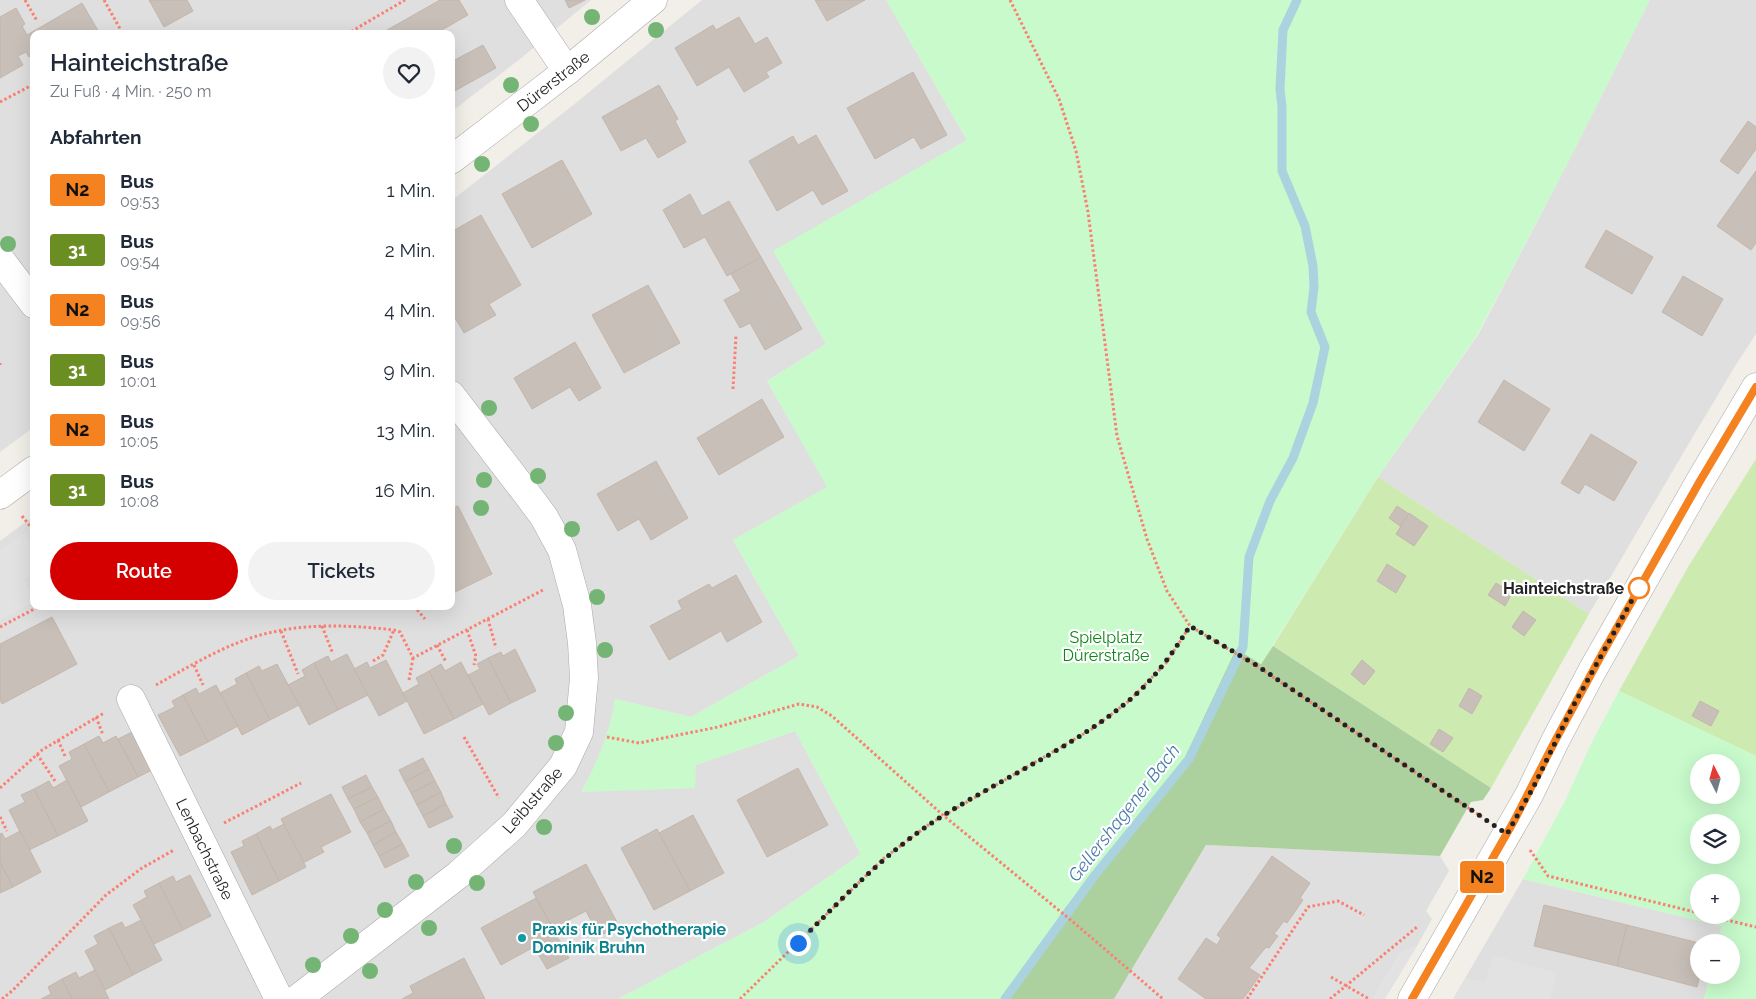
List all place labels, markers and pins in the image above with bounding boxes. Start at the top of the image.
marker: Hainteichstraße [1628,577,1650,599]
place label: Hainteichstraße [1503,579,1624,598]
place label: Praxis für Psychotherapie Dominik Bruhn [532,920,726,957]
marker: Praxis für Psychotherapie Dominik Bruhn [516,932,528,944]

